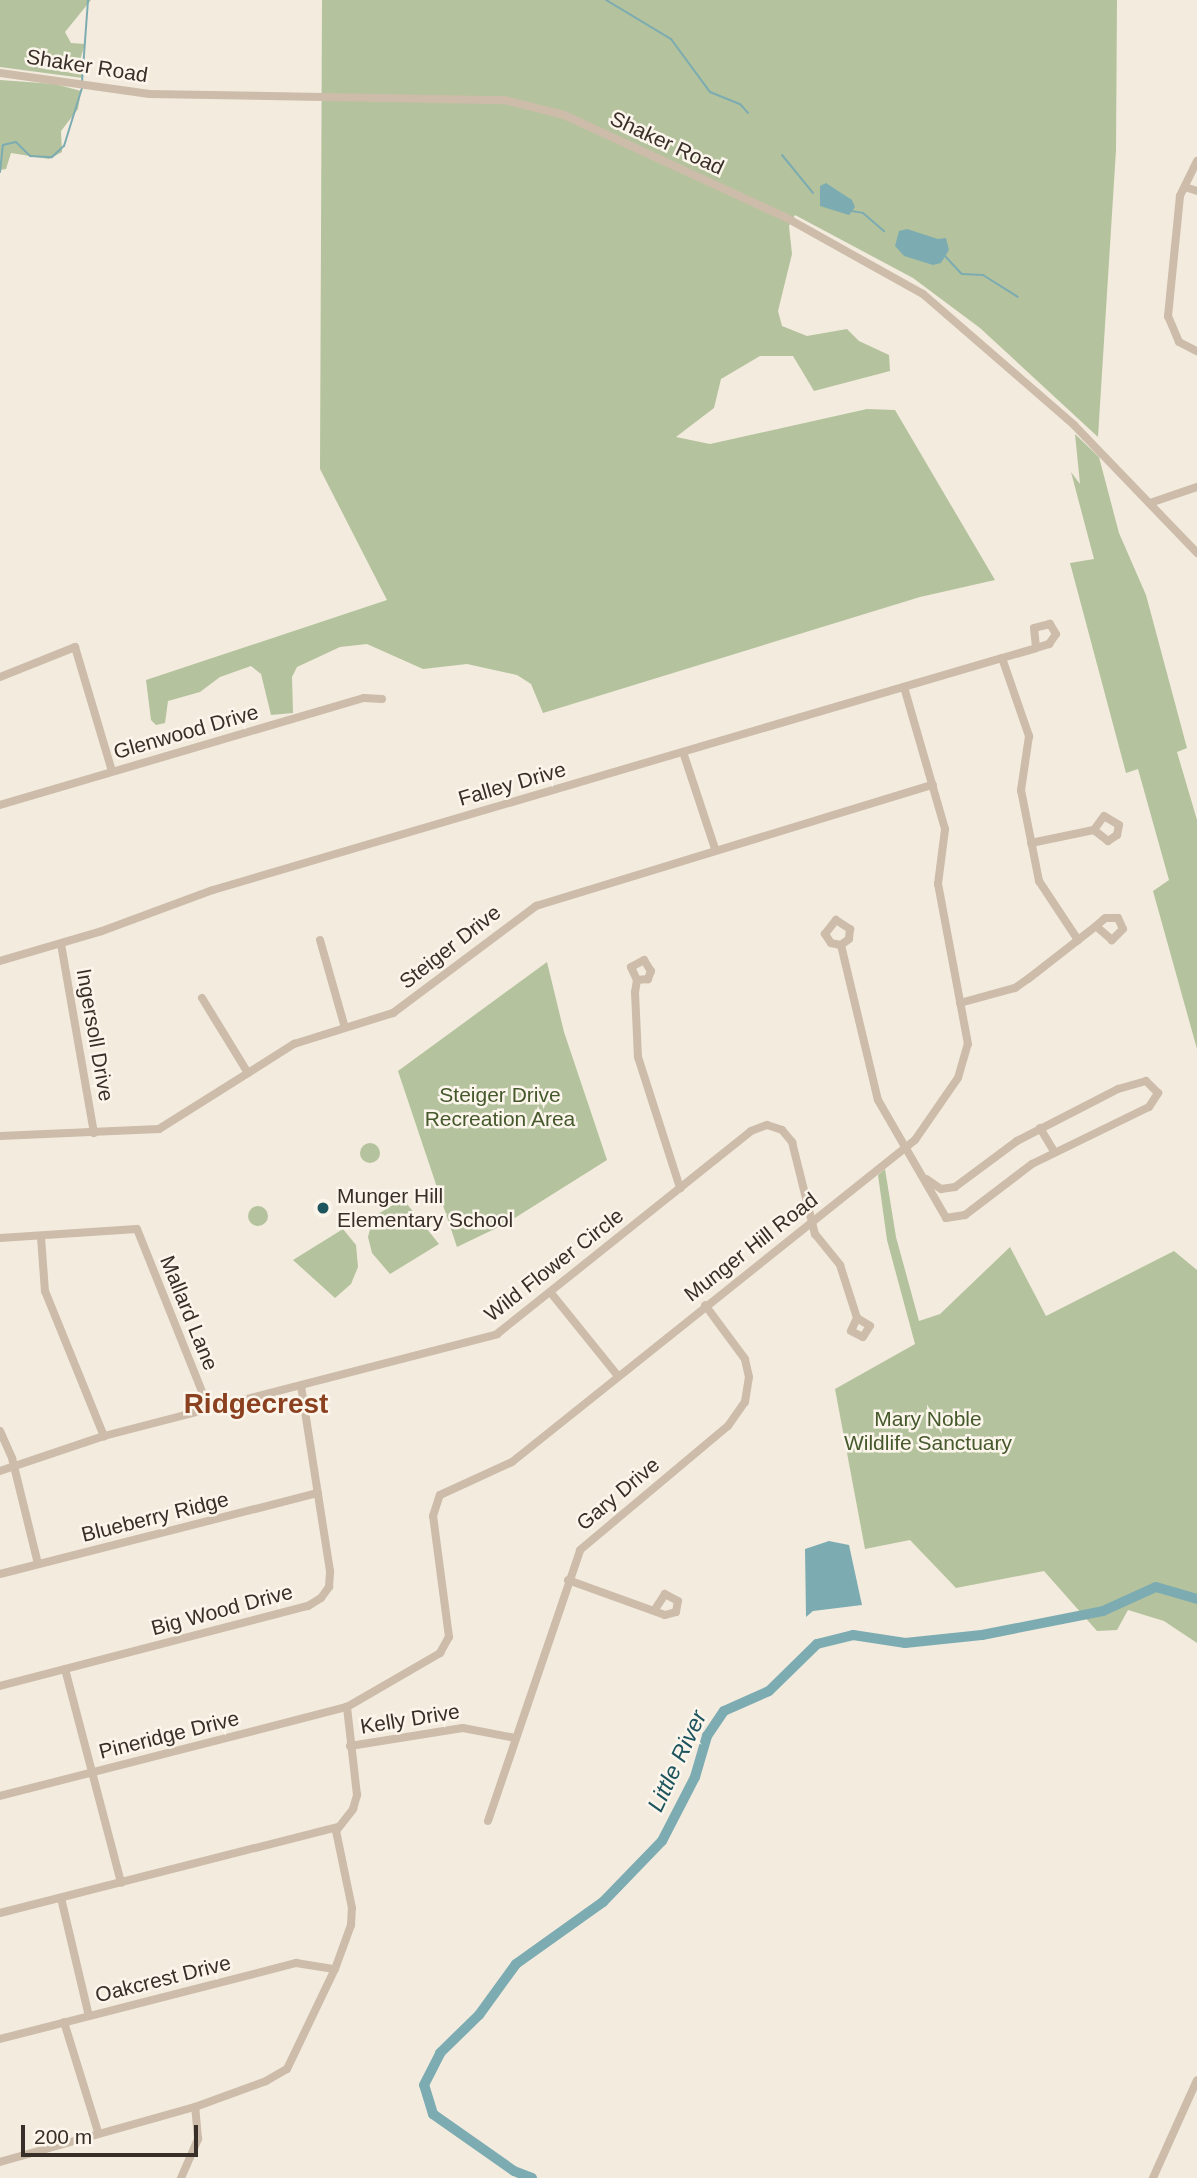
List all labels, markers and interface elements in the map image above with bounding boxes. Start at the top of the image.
street label: Shaker Road [24,44,150,88]
street label: Shaker Road [606,106,728,180]
street label: Glenwood Drive [111,699,261,765]
street label: Falley Drive [455,757,569,811]
street label: Steiger Drive [394,900,506,994]
street label: Ingersoll Drive [71,967,119,1103]
park label: Steiger Drive Recreation Area [424,1082,576,1132]
place label: Munger Hill Elementary School [337,1183,513,1233]
street label: Munger Hill Road [679,1187,823,1307]
marker: Munger Hill Elementary School [315,1200,331,1216]
street label: Wild Flower Circle [480,1203,628,1327]
street label: Mallard Lane [155,1252,223,1374]
district label: Ridgecrest [184,1387,328,1421]
park label: Mary Noble Wildlife Sanctuary [844,1406,1012,1456]
street label: Gary Drive [571,1452,665,1536]
street label: Blueberry Ridge [79,1487,231,1547]
street label: Big Wood Drive [148,1579,296,1641]
street label: Kelly Drive [358,1699,462,1739]
street label: Pineridge Drive [96,1705,242,1765]
water label: Little River [642,1706,712,1816]
street label: Oakcrest Drive [93,1950,233,2008]
scale bar [24,2112,201,2156]
text: 200 m [34,2125,92,2148]

